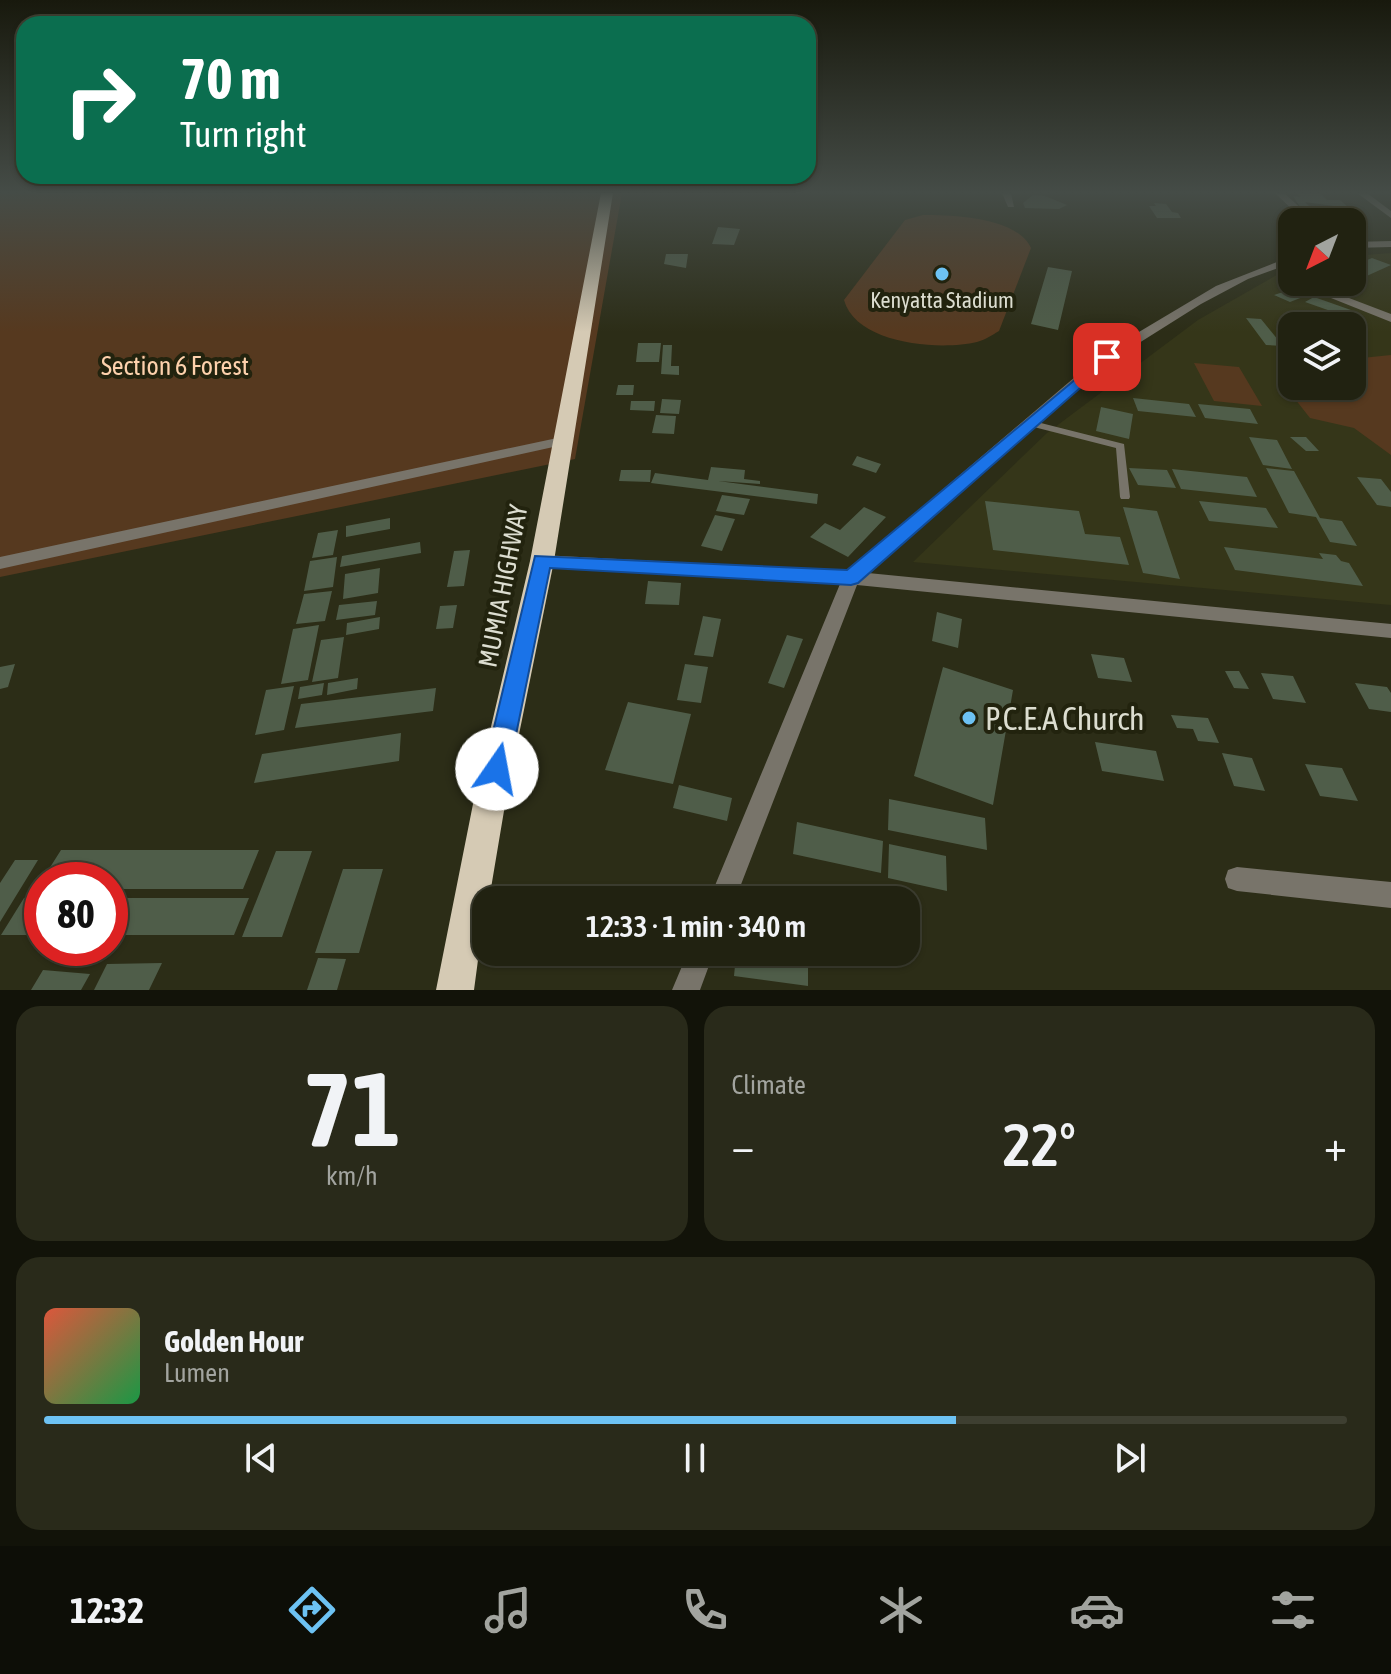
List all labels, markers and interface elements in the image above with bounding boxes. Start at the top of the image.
text: 70 m [180,47,281,111]
icon: right [48,48,152,152]
text: Turn right [180,113,307,155]
north arrow [1278,208,1366,296]
map controls [1278,208,1366,400]
marker: Kenyatta Stadium [933,265,951,283]
place label: Kenyatta Stadium [870,287,1014,313]
button: layers [1278,312,1366,400]
pin [1073,323,1141,391]
icon: arrive [1085,335,1129,379]
park label: Section 6 Forest [101,351,249,381]
street label: MUMIA HIGHWAY [473,502,534,670]
place label: P.C.E.A Church [985,700,1145,737]
marker: P.C.E.A Church [960,709,978,727]
position arrow [455,727,539,811]
speed limit sign: 80 [24,862,128,966]
text: 12:33 · 1 min · 340 m [586,909,806,943]
text: 71 [303,1049,401,1168]
text: Climate [732,1070,806,1100]
text: 22° [1003,1110,1076,1179]
text: − [732,1120,754,1170]
text: + [1324,1120,1347,1170]
text: km/h [326,1161,378,1191]
text: Golden Hour [164,1324,303,1358]
text: Lumen [164,1358,230,1388]
icon: previous [239,1436,283,1480]
icon: pause [673,1436,717,1480]
icon: next [1108,1436,1152,1480]
icon: directions [284,1582,340,1638]
icon: music [480,1582,536,1638]
icon: phone [677,1582,733,1638]
icon: climate [873,1582,929,1638]
icon: car [1069,1582,1125,1638]
icon: filters [1265,1582,1321,1638]
text: 12:32 [70,1589,144,1631]

